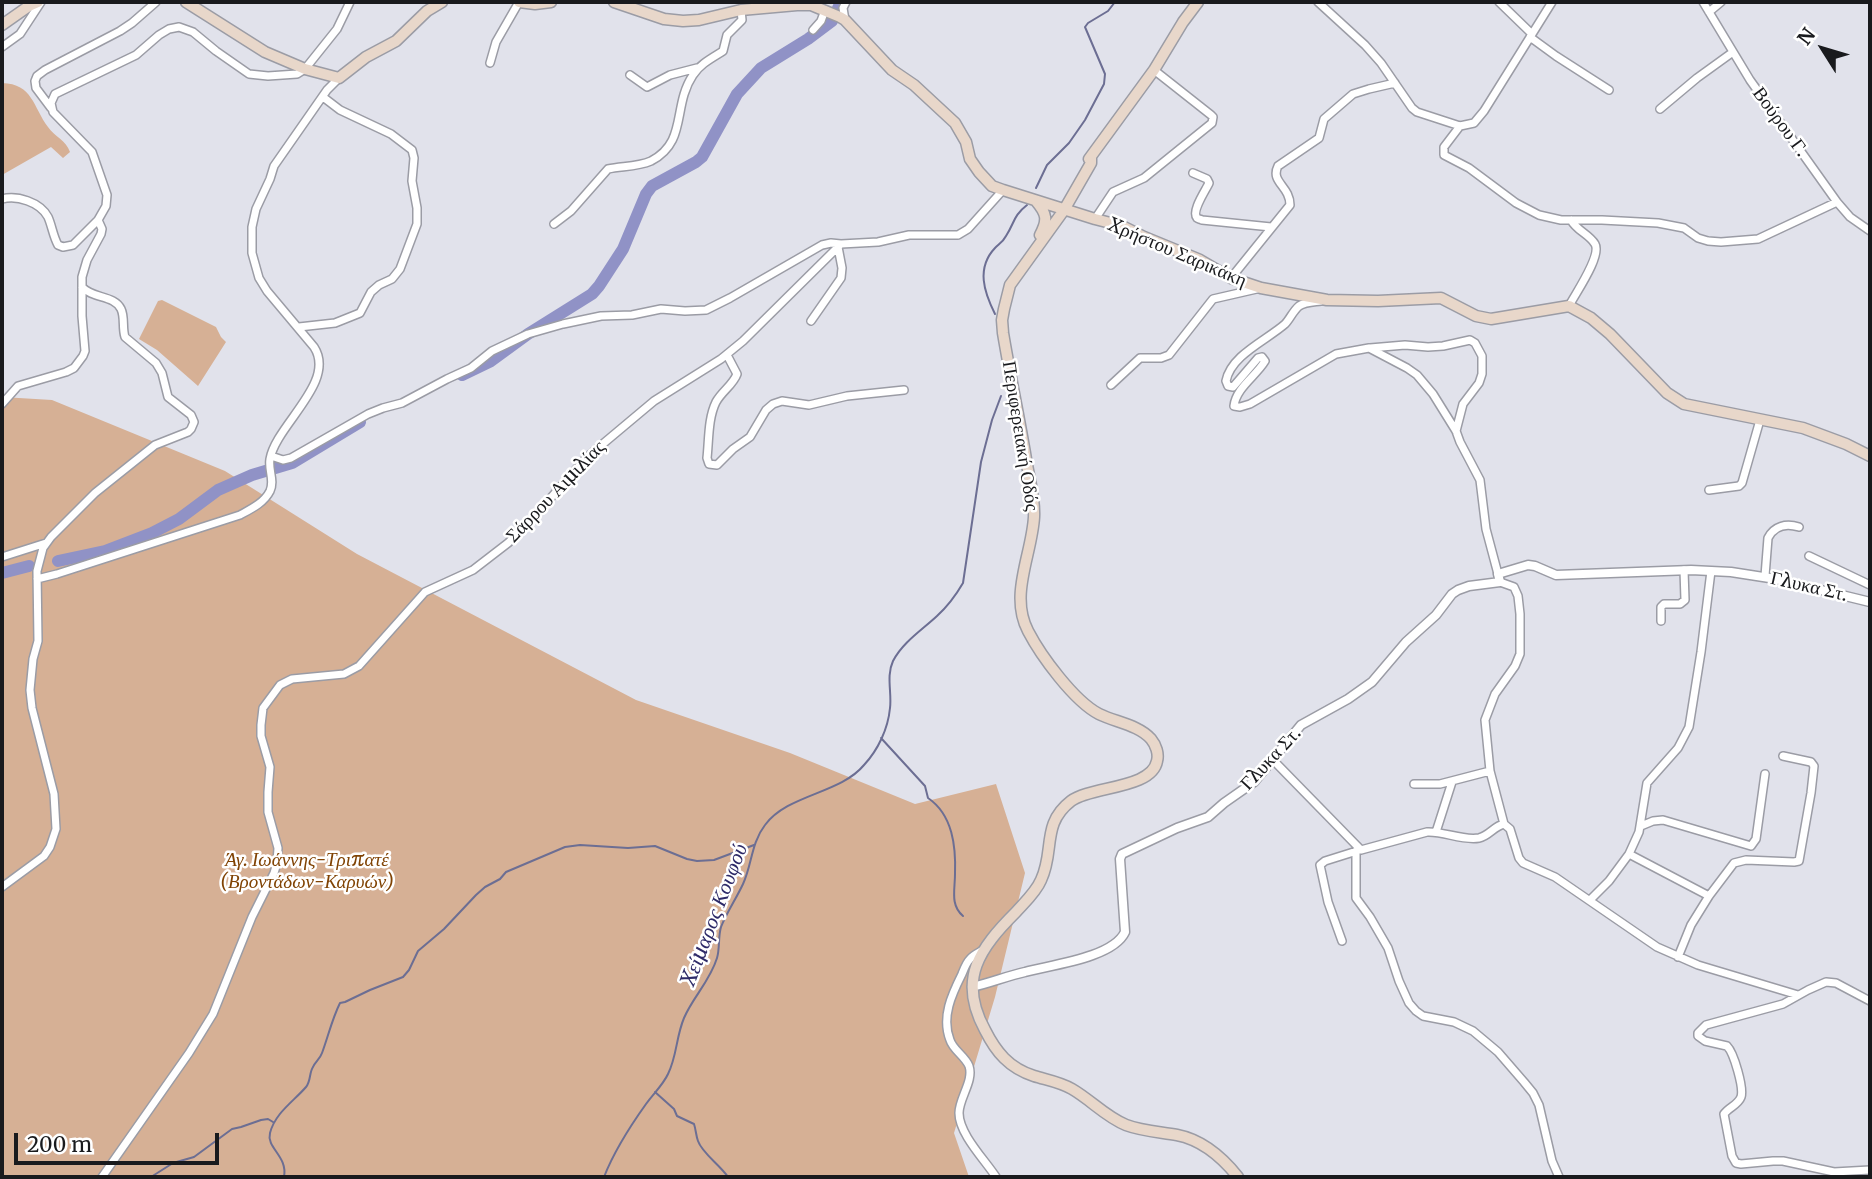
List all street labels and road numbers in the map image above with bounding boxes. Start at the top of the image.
street label: Βούρου Γ. [1747,83,1813,161]
street label: Χρήστου Σαρικάκη [1104,213,1250,293]
street label: Περιφερειακή Οδός [997,359,1043,513]
street label: Σάρρου Αιμιλίας [502,436,610,548]
street label: Γλυκα Στ. [1768,567,1850,607]
street label: Γλυκα Στ. [1236,723,1306,795]

